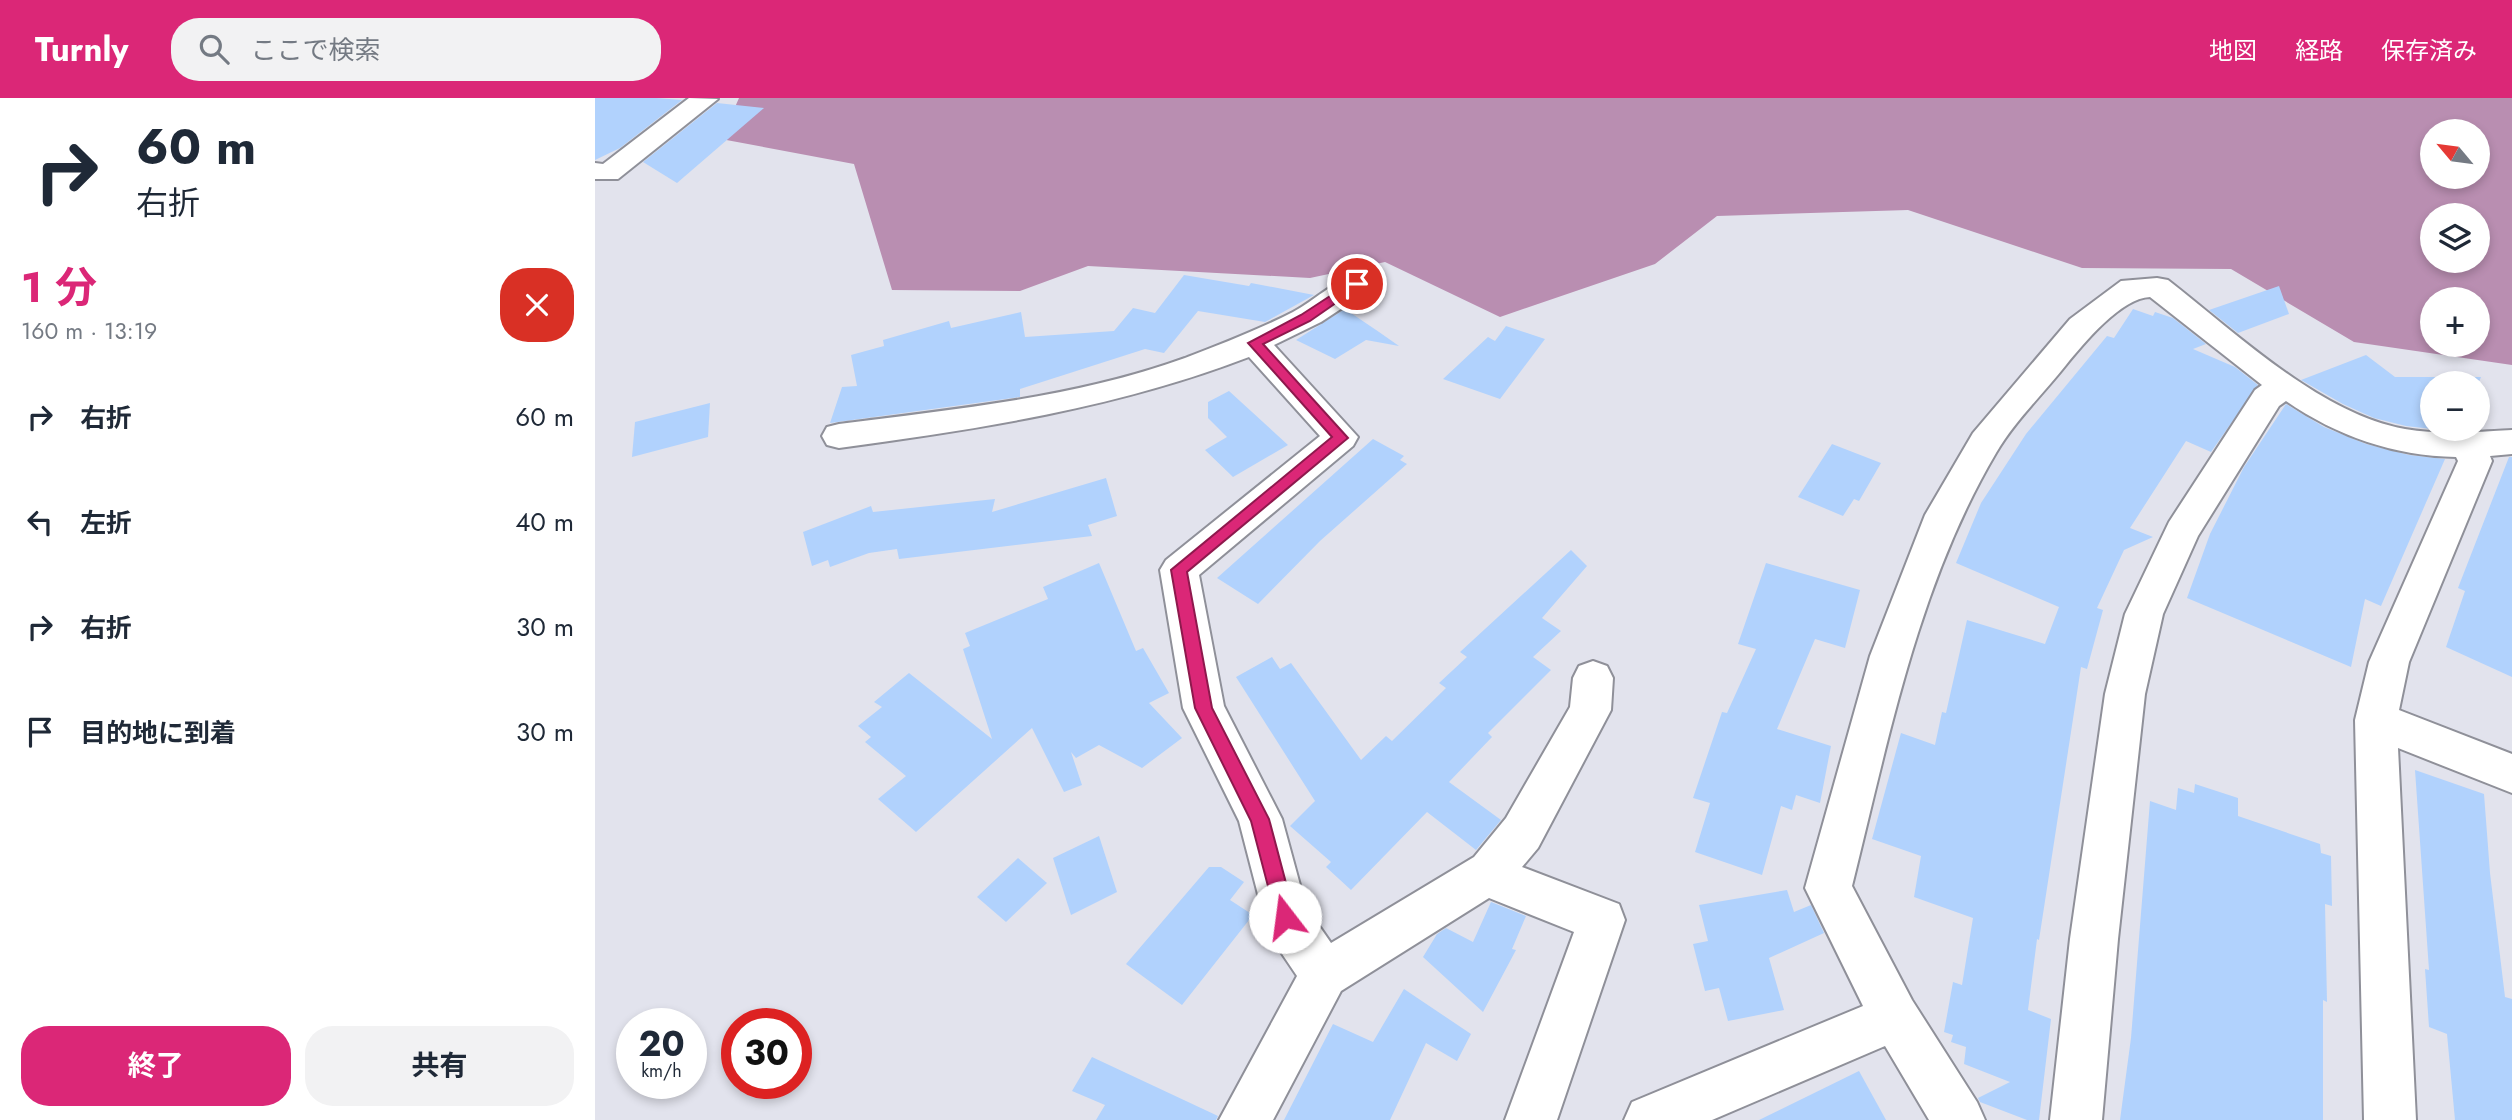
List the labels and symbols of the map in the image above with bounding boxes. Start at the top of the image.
north arrow [2420,119,2490,189]
pin [1327,254,1387,314]
position arrow [1248,880,1322,954]
speed limit sign: 30 [721,1008,812,1099]

